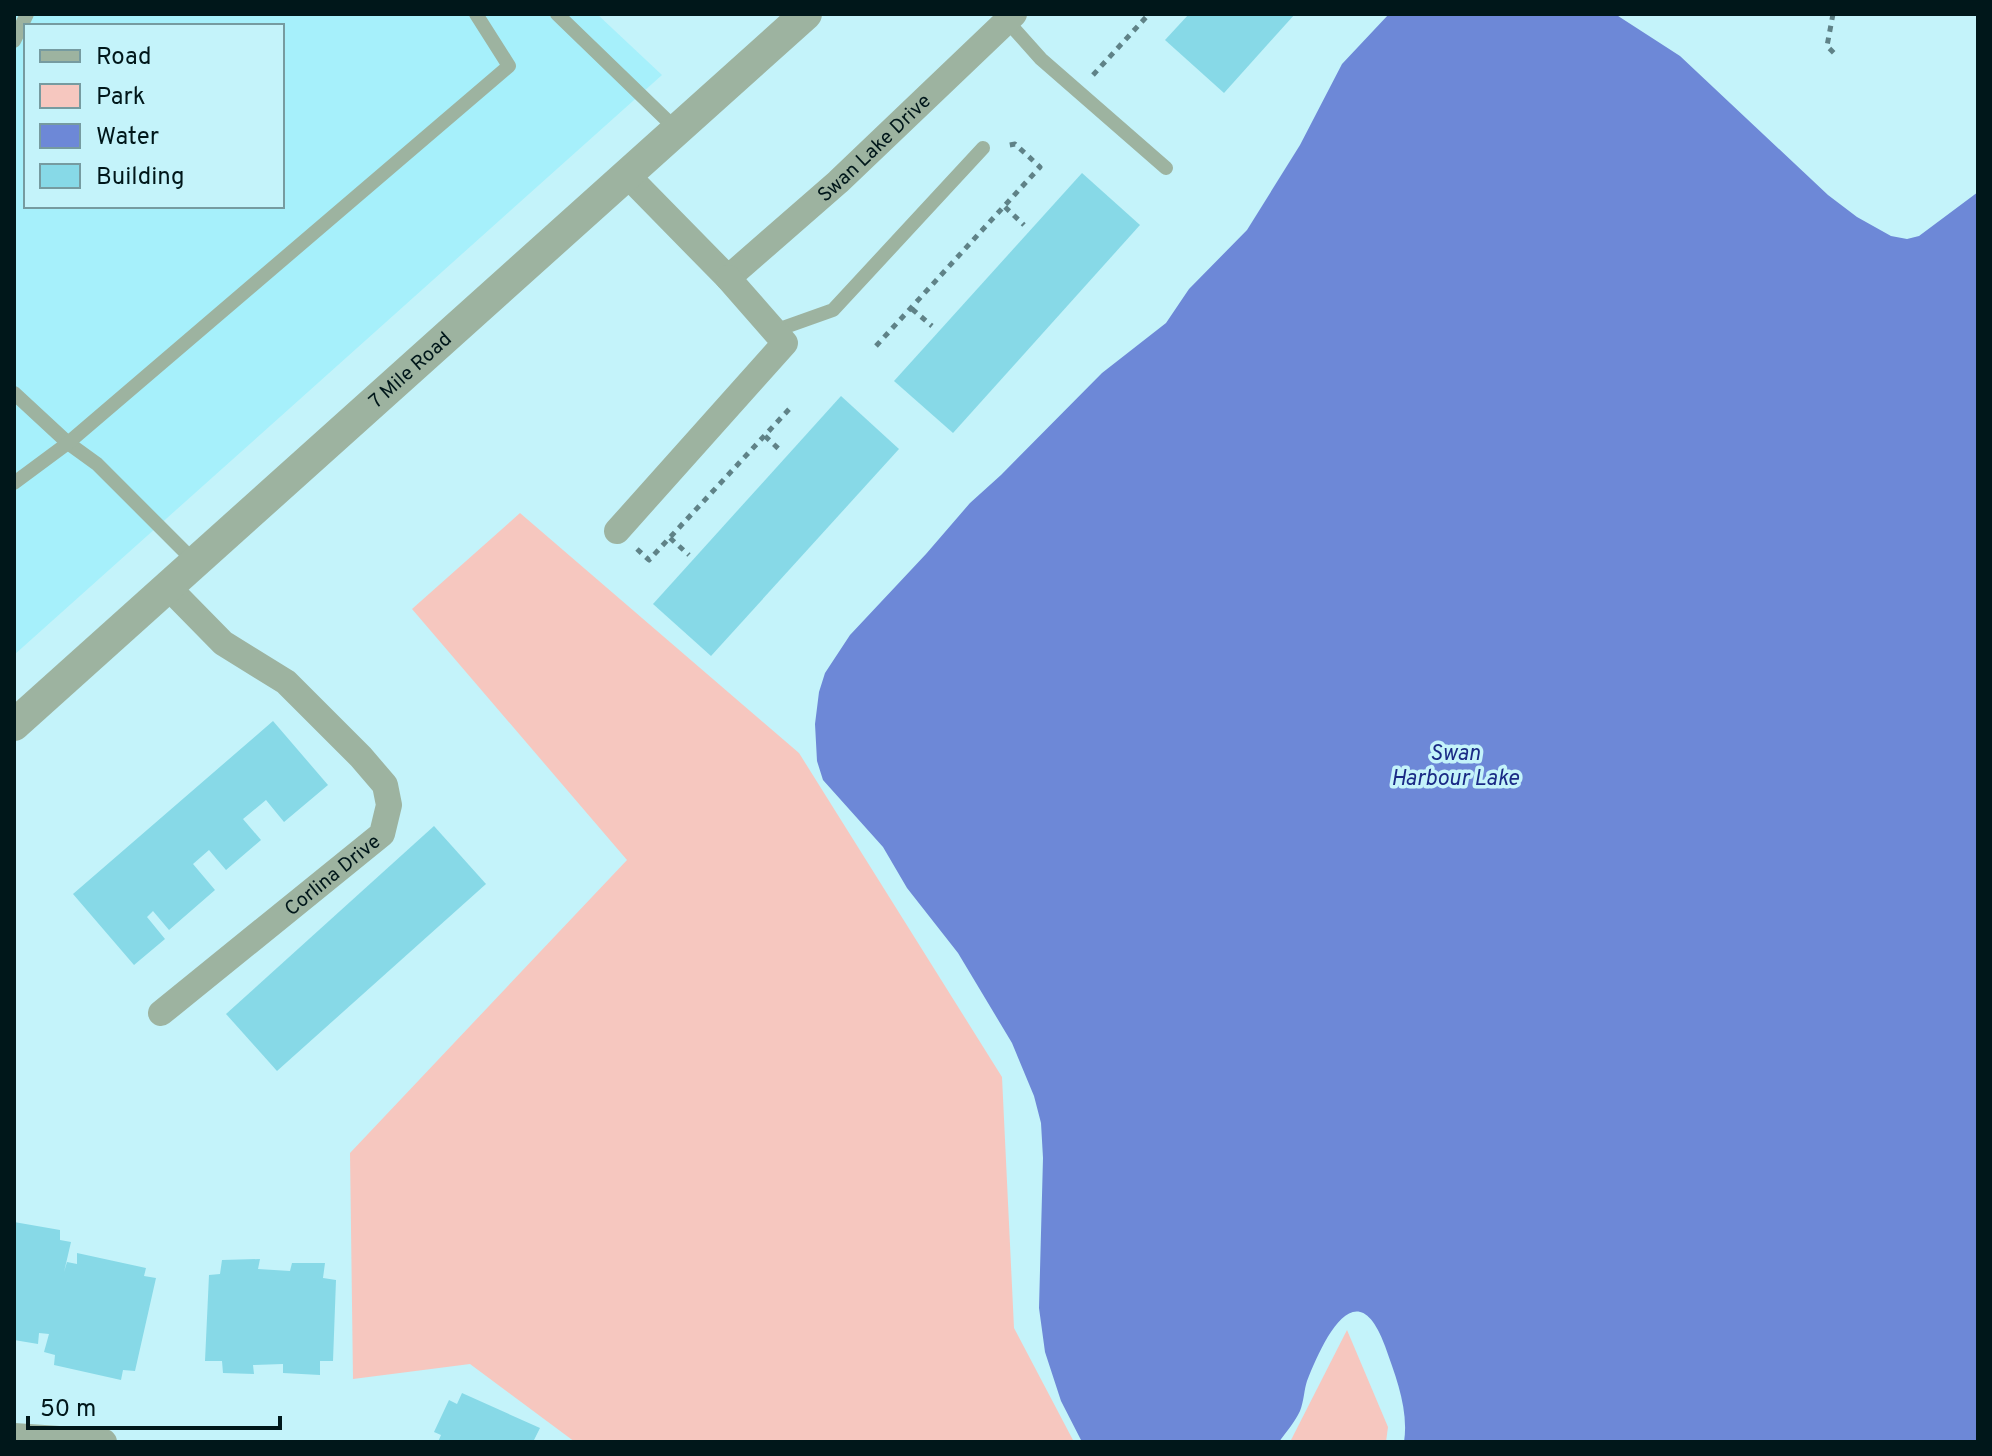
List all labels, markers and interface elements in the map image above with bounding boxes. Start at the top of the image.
legend [24,24,284,208]
text: Road [96,43,152,73]
text: Park [96,83,146,113]
street label: Swan Lake Drive [813,89,937,209]
text: Water [96,123,159,153]
text: Building [96,163,185,193]
street label: 7 Mile Road [364,327,458,415]
water label: Swan Harbour Lake [1391,741,1520,793]
street label: Corlina Drive [280,829,387,923]
scale bar [28,1380,280,1430]
text: 50 m [40,1395,96,1425]

